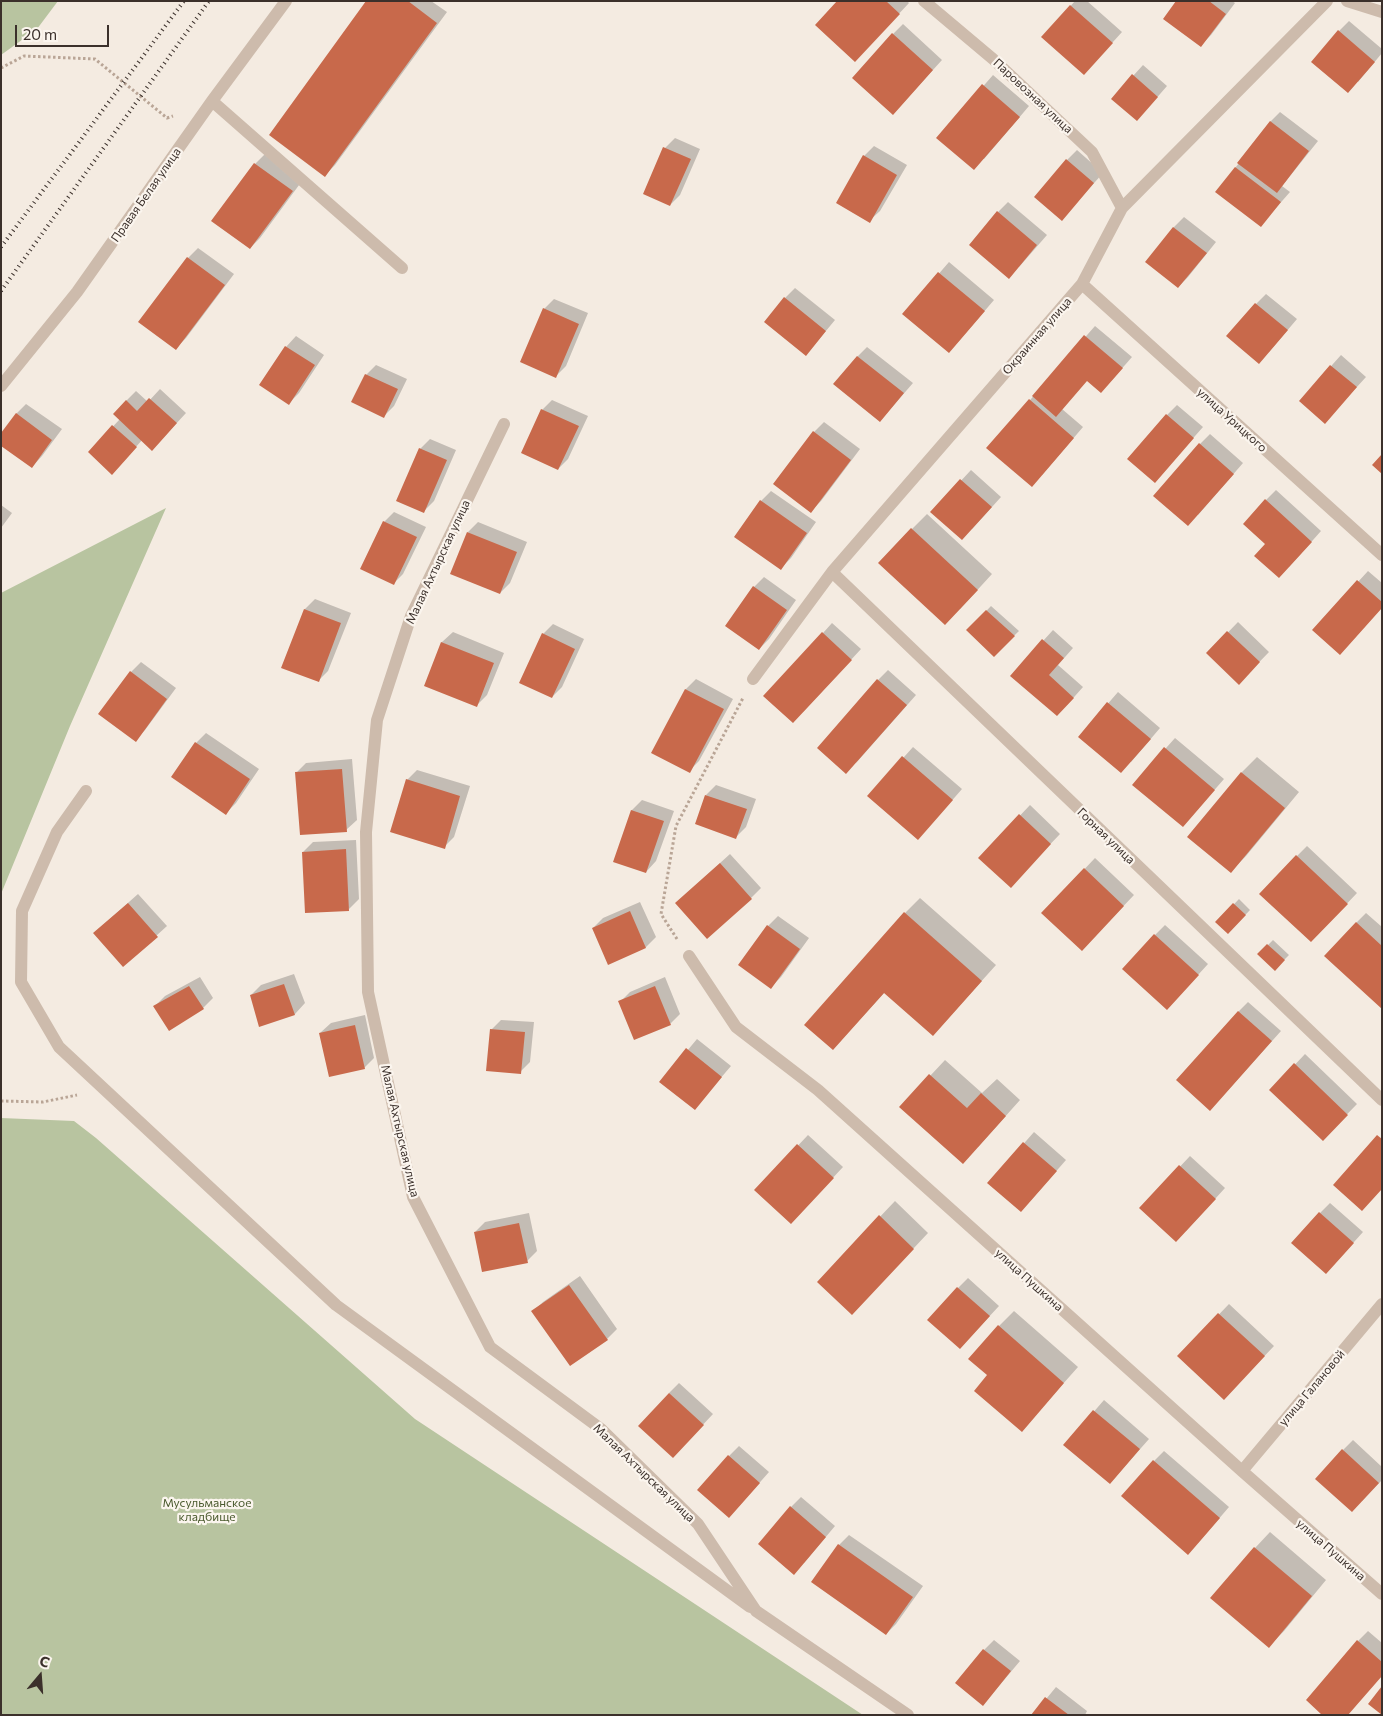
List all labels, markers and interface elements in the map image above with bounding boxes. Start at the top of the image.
scale bar [18,15,111,47]
text: 20 m [23,25,57,43]
street label: Паровозная улица [990,56,1076,136]
street label: Правая Белая улица [108,145,184,245]
street label: Окраинная улица [1000,294,1074,378]
street label: улица Урицкого [1194,385,1270,455]
street label: Малая Ахтырская улица [403,498,473,626]
street label: Горная улица [1074,805,1138,867]
street label: Малая Ахтырская улица [378,1063,422,1199]
street label: улица Пушкина [992,1246,1066,1314]
street label: улица Галановой [1276,1347,1348,1429]
street label: Малая Ахтырская улица [590,1421,698,1525]
park label: Мусульманское кладбище [162,1496,252,1524]
street label: улица Пушкина [1294,1516,1368,1584]
north arrow [15,1651,65,1701]
text: С [38,1652,52,1671]

